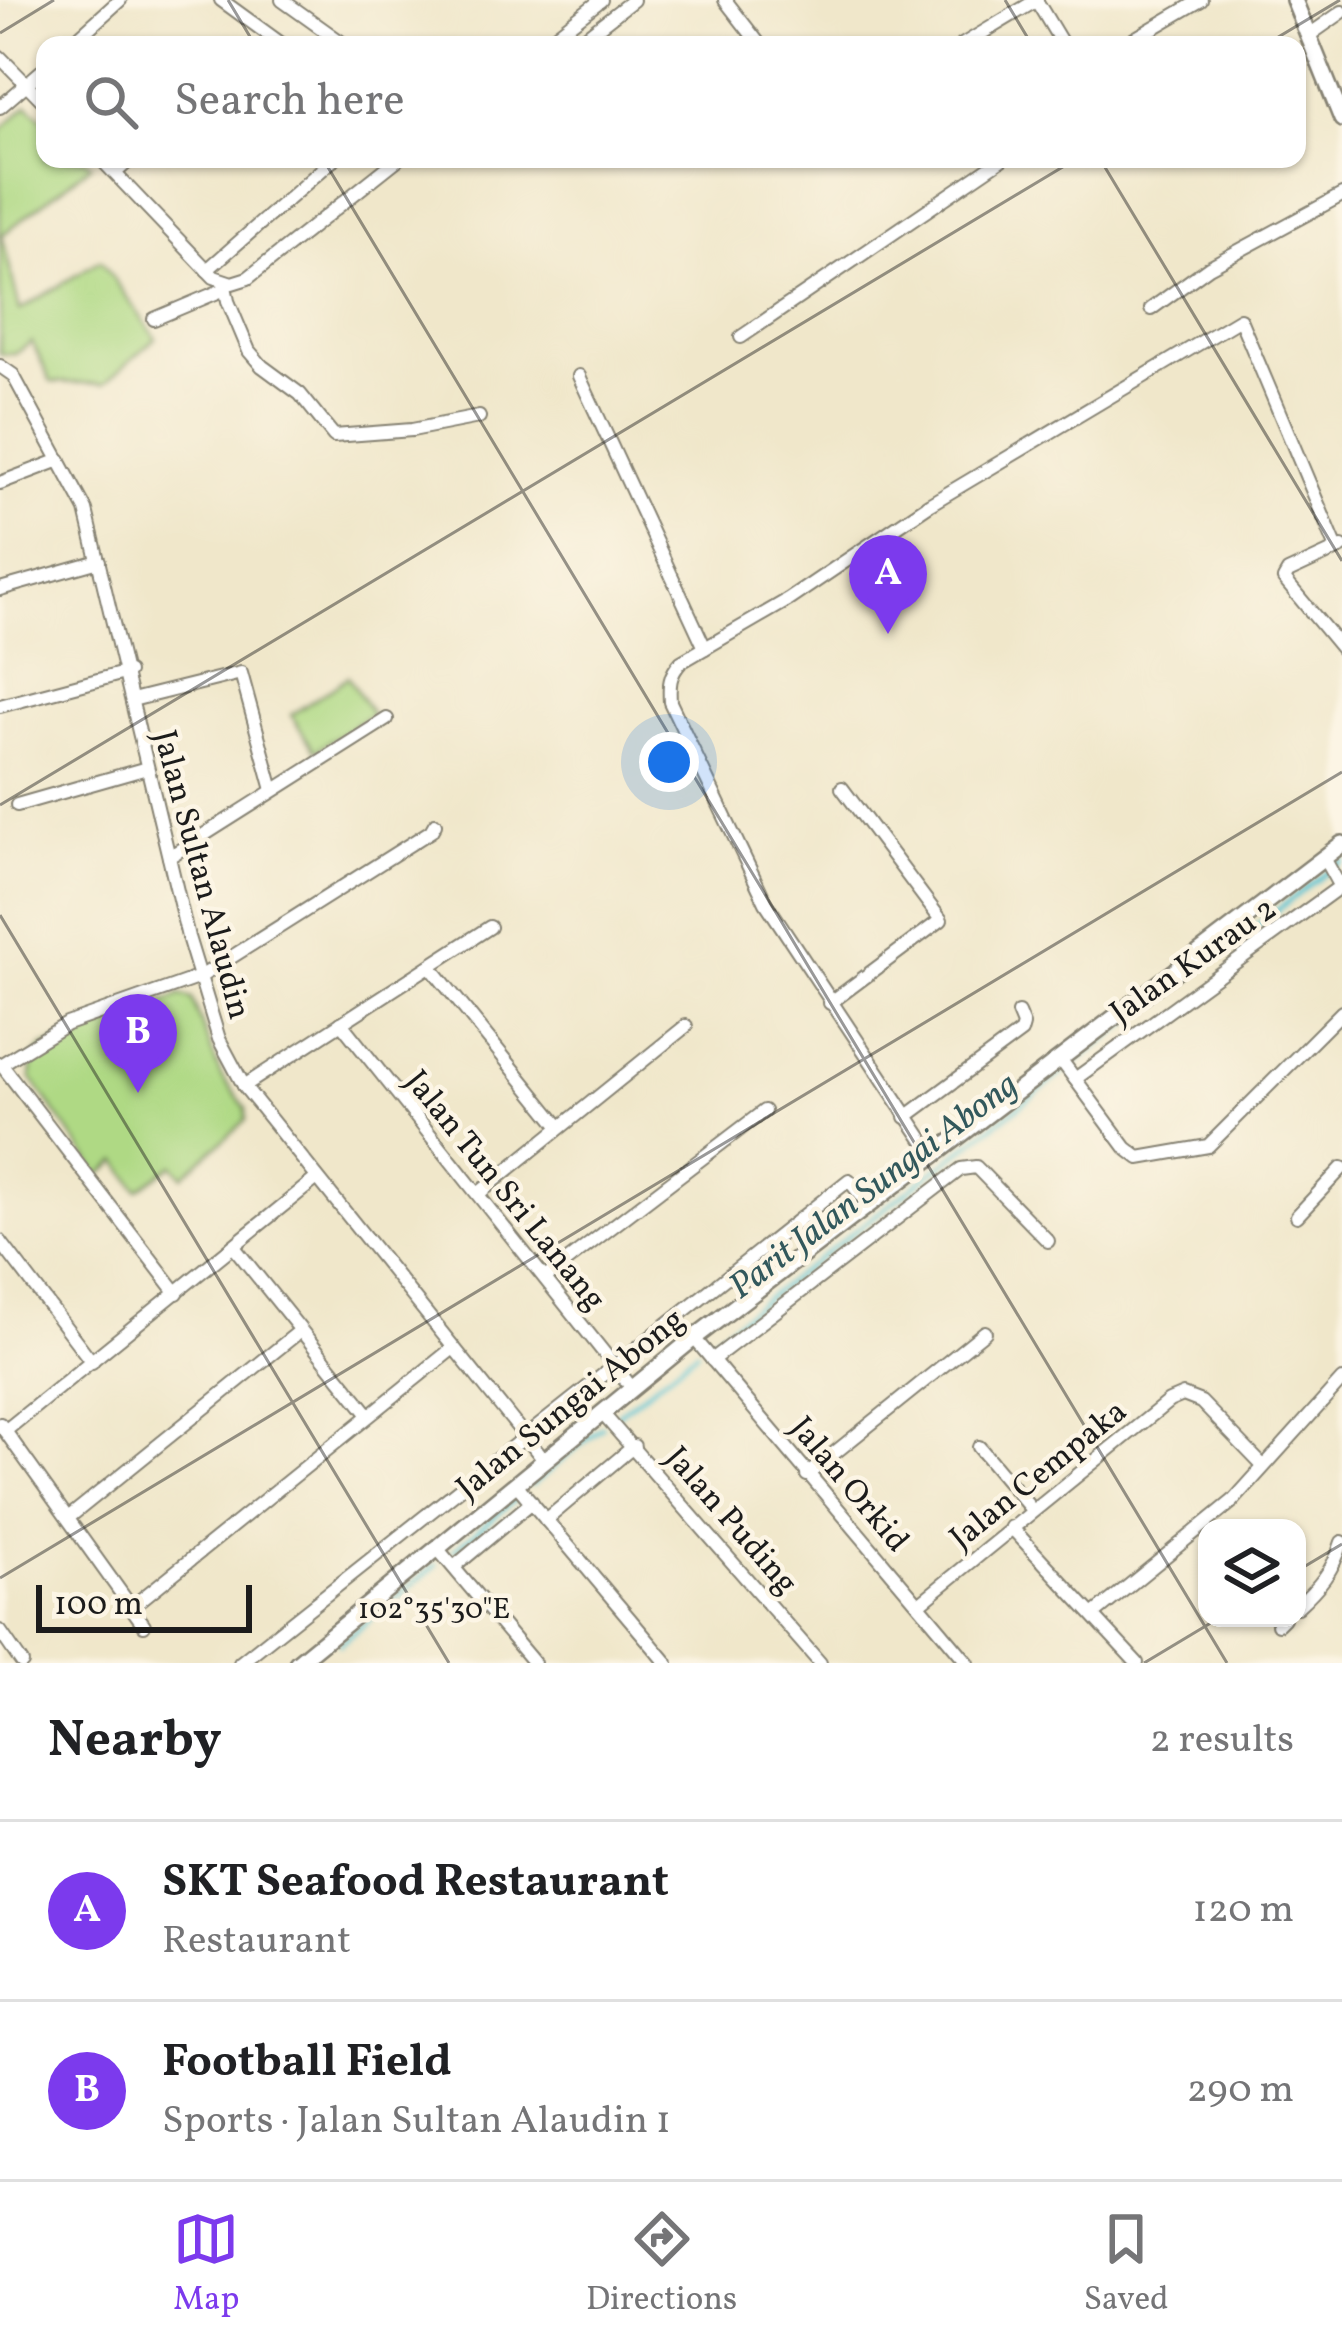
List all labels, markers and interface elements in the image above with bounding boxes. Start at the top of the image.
search box [36,36,1306,168]
icon: search [78,69,144,135]
text: Search here [174,71,405,134]
pin: A [849,535,927,634]
street label: Jalan Sultan Alaudin [139,725,261,1025]
your location [639,732,699,792]
street label: Jalan Kurau 2 [1102,888,1287,1037]
pin: B [99,994,177,1093]
street label: Jalan Tun Sri Lanang [392,1061,615,1322]
water label: Parit Jalan Sungai Abong [720,1062,1029,1312]
street label: Jalan Sungai Abong [448,1299,695,1512]
street label: Jalan Cempaka [941,1390,1138,1562]
street label: Jalan Orkid [777,1408,918,1563]
street label: Jalan Puding [653,1438,807,1606]
map controls [1198,1519,1306,1627]
button: layers [1198,1519,1306,1627]
scale bar [36,1579,252,1632]
text: 100 m [54,1583,143,1629]
text: 102°35'30"E [358,1589,510,1631]
text: Nearby [48,1706,222,1777]
text: 2 results [1150,1714,1294,1768]
text: SKT Seafood Restaurant [162,1852,669,1915]
text: A [73,1884,101,1938]
text: 120 m [1193,1884,1294,1938]
text: Restaurant [162,1915,351,1969]
text: Football Field [162,2032,452,2095]
text: B [74,2064,100,2118]
text: 290 m [1187,2064,1294,2118]
text: Sports · Jalan Sultan Alaudin 1 [162,2095,671,2149]
tab: Map [173,2206,239,2324]
tab: Directions [586,2206,737,2324]
tab: Saved [1084,2206,1169,2324]

